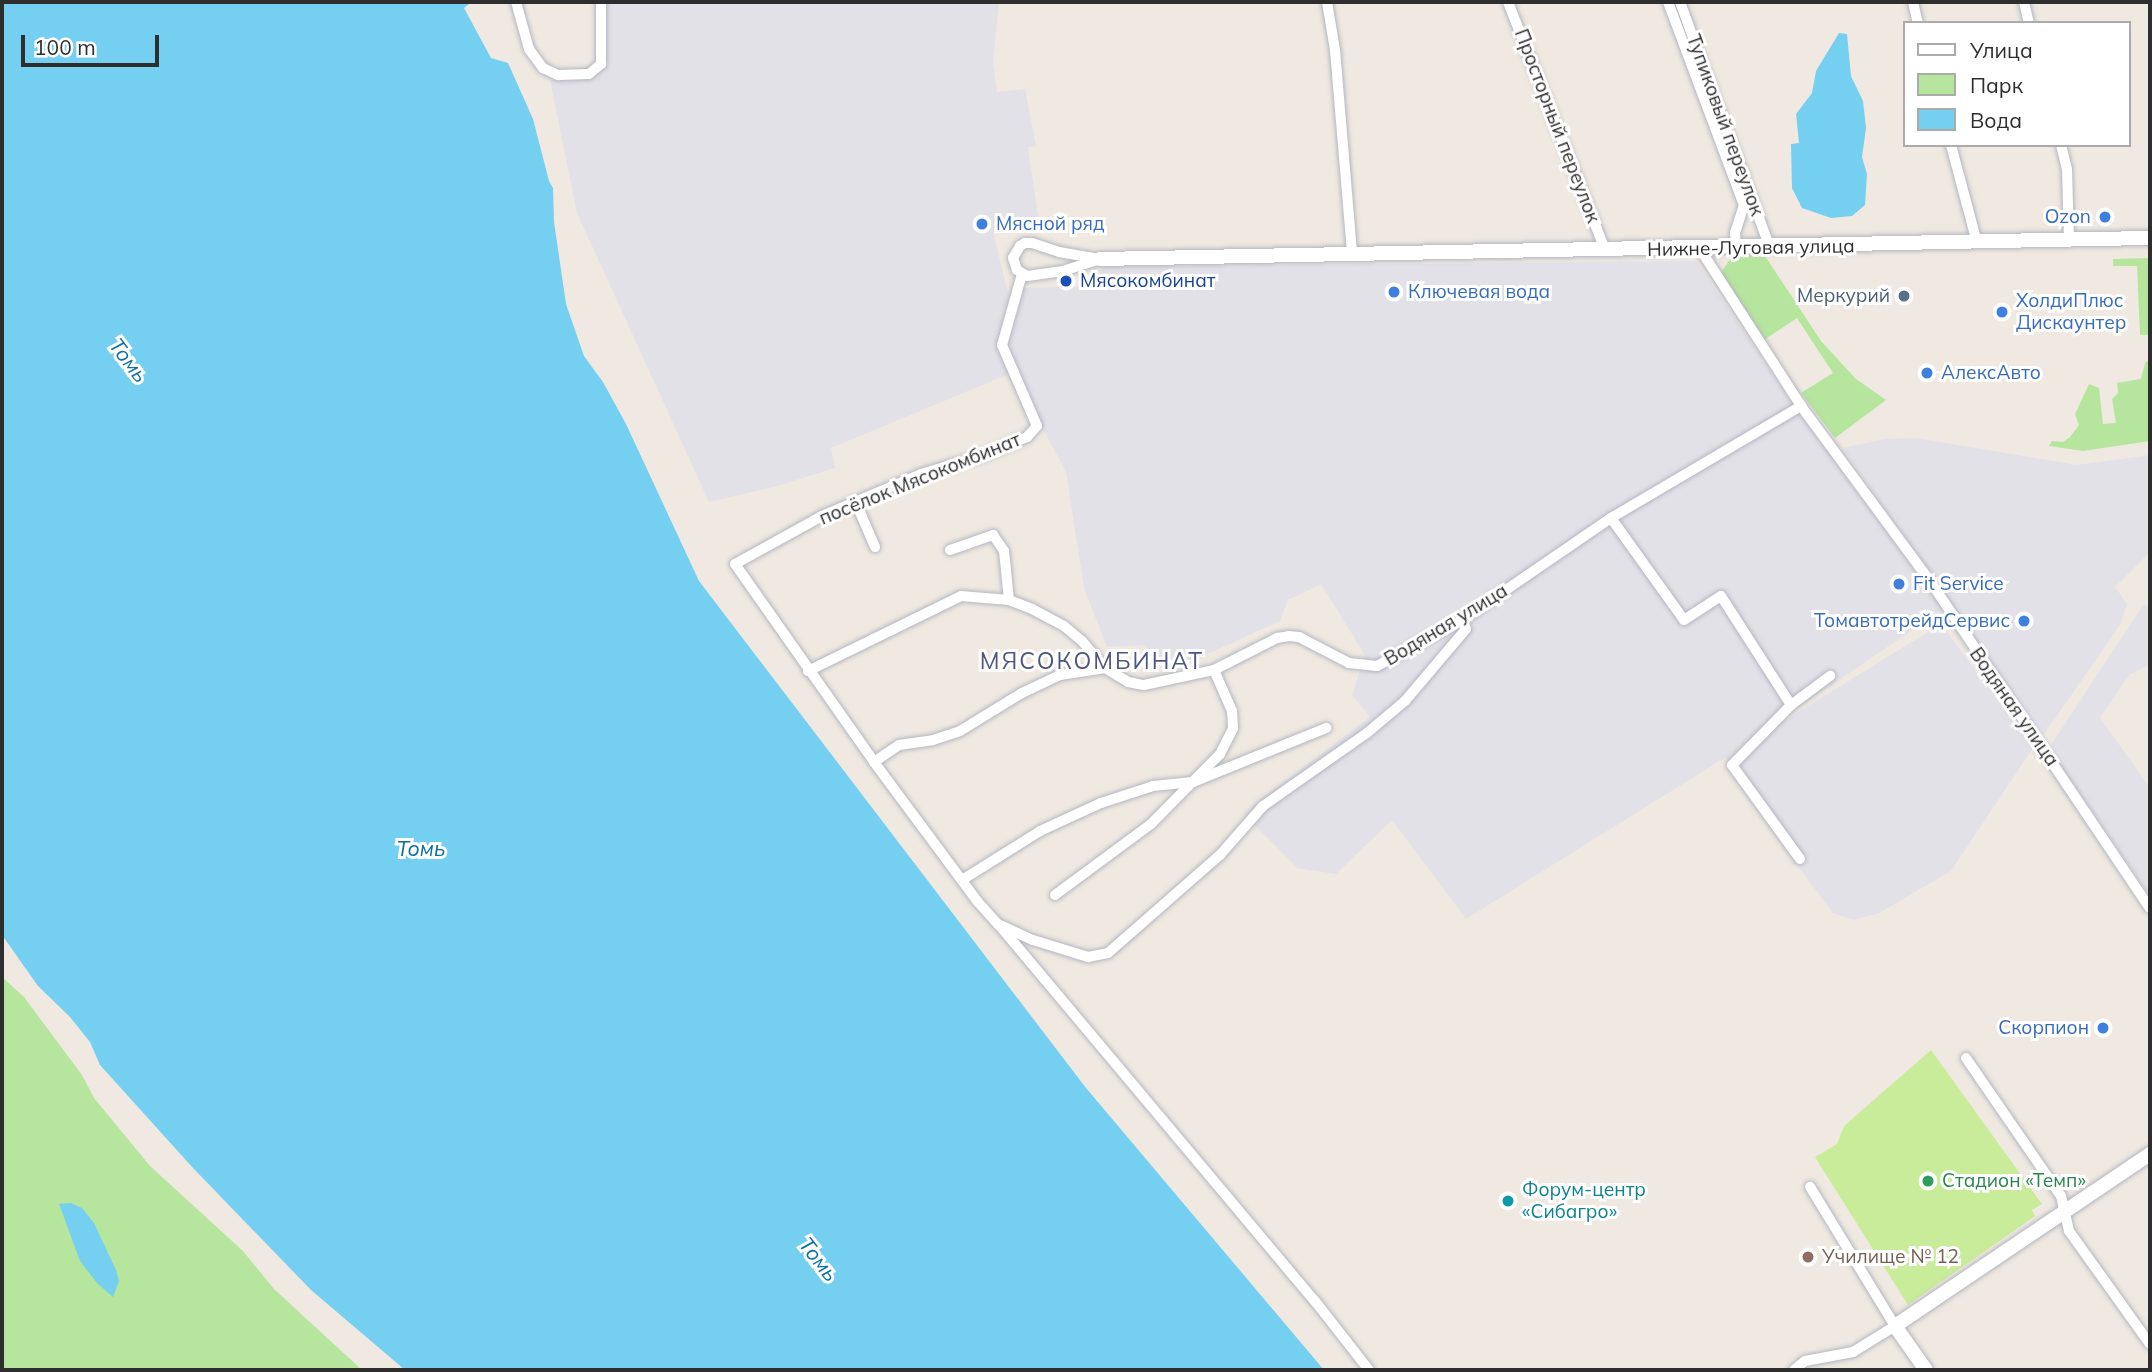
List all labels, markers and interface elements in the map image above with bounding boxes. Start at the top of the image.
scale bar [24,21,163,65]
legend [1904,21,2131,147]
street label: Просторный переулок [1509,26,1605,226]
street label: Тупиковый переулок [1682,31,1768,219]
text: 100 m [34,34,96,60]
text: Улица [1970,37,2033,63]
text: Парк [1970,72,2023,98]
text: Вода [1970,107,2022,133]
place label: Ozon [2045,206,2091,228]
marker: Ozon [2097,209,2113,225]
place label: Мясной ряд [996,213,1105,235]
marker: Мясной ряд [974,216,990,232]
street label: Нижне-Луговая улица [1647,235,1855,261]
place label: Мясокомбинат [1080,270,1215,292]
marker: Мясокомбинат [1058,273,1074,289]
place label: Ключевая вода [1408,281,1550,303]
marker: Ключевая вода [1386,284,1402,300]
place label: Меркурий [1797,285,1890,307]
marker: Меркурий [1896,288,1912,304]
place label: ХолдиПлюс Дискаунтер [2016,290,2126,334]
marker: ХолдиПлюс Дискаунтер [1994,304,2010,320]
water label: Томь [104,333,154,387]
place label: АлексАвто [1941,362,2041,384]
marker: АлексАвто [1919,365,1935,381]
street label: посёлок Мясокомбинат [816,428,1024,530]
place label: Fit Service [1913,573,2004,595]
marker: Fit Service [1891,576,1907,592]
street label: Водяная улица [1380,579,1512,671]
place label: ТомавтотрейдСервис [1814,610,2010,632]
marker: ТомавтотрейдСервис [2016,613,2032,629]
street label: Водяная улица [1965,643,2063,771]
district label: МЯСОКОМБИНАТ [981,647,1203,675]
water label: Томь [397,835,445,861]
place label: Скорпион [1998,1017,2089,1039]
marker: Скорпион [2095,1020,2111,1036]
place label: Стадион «Темп» [1942,1170,2086,1192]
marker: Стадион «Темп» [1920,1173,1936,1189]
place label: Форум-центр «Сибагро» [1522,1179,1646,1223]
marker: Форум-центр «Сибагро» [1500,1193,1516,1209]
water label: Томь [794,1232,844,1286]
place label: Училище № 12 [1822,1246,1959,1268]
marker: Училище № 12 [1800,1249,1816,1265]

